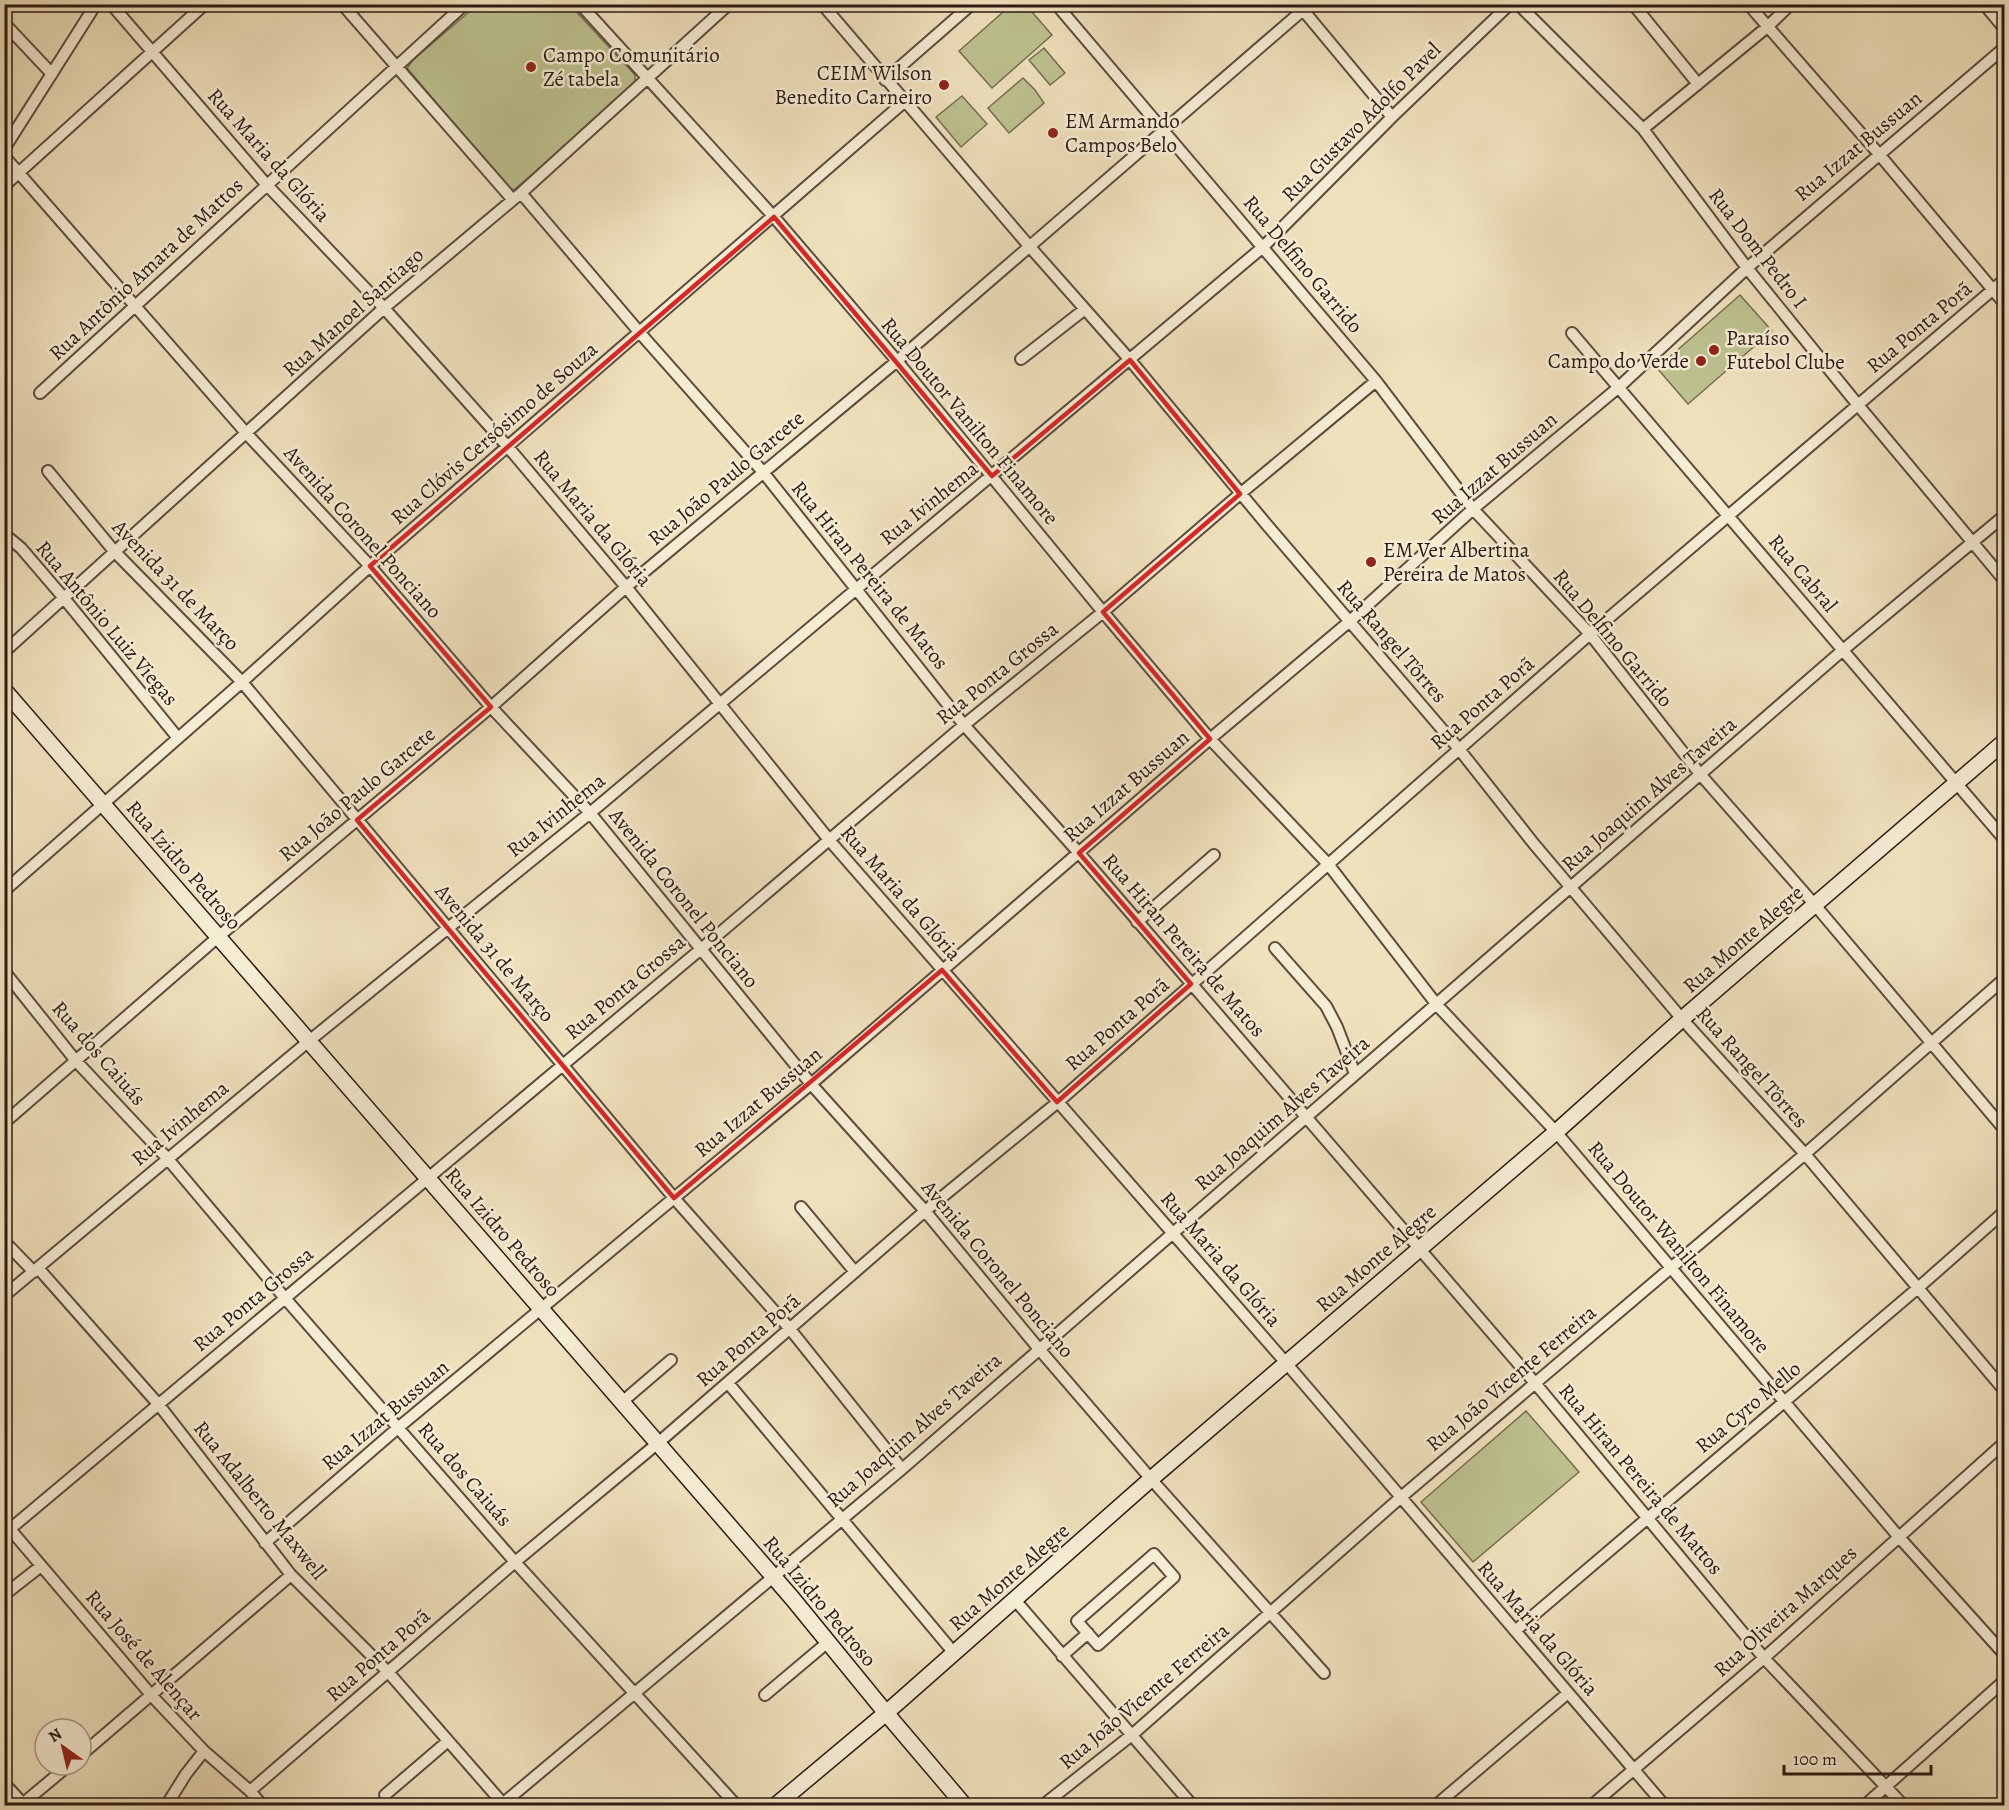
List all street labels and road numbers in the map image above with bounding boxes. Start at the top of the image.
street label: Rua Gustavo Adolfo Pavel [1275,36,1447,208]
street label: Rua Maria da Glória [201,82,337,228]
street label: Rua Izzat Bussuan [1788,84,1928,208]
street label: Rua Antônio Amara de Mattos [43,171,249,367]
street label: Rua Dom Pedro I [1702,182,1814,314]
street label: Rua Delfino Garrido [1237,189,1369,339]
street label: Rua Manoel Santiago [276,241,430,383]
street label: Rua Ponta Porã [1860,274,1978,379]
street label: Rua Doutor Vanilton Finamore [875,311,1065,531]
street label: Rua Clóvis Cersósimo de Souza [384,335,604,531]
street label: Rua João Paulo Garcete [642,404,810,552]
street label: Rua Izzat Bussuan [1425,405,1563,531]
street label: Avenida Coronel Ponciano [277,439,448,625]
street label: Rua Maria da Glória [527,443,659,593]
street label: Rua Ivinhema [874,455,984,551]
street label: Rua Hiran Pereira de Matos [785,475,955,675]
street label: Avenida 31 de Março [105,513,246,657]
street label: Rua Cabral [1762,528,1844,618]
street label: Rua Antônio Luiz Viegas [30,534,184,712]
street label: Rua Delfino Garrido [1547,563,1679,713]
street label: Rua Rangel Tôrres [1331,573,1453,709]
street label: Rua Ponta Grossa [930,615,1064,731]
street label: Rua Ponta Porã [1424,650,1540,756]
street label: Rua Joaquim Alves Taveira [1556,710,1743,878]
street label: Rua João Paulo Garcete [273,720,441,868]
street label: Rua Izzat Bussuan [1057,723,1195,849]
street label: Rua Ivinhema [501,767,611,863]
street label: Rua Izidro Pedroso [120,794,248,936]
street label: Avenida Coronel Ponciano [602,801,765,994]
street label: Rua Maria da Glória [834,819,968,967]
street label: Rua Hiran Pereira de Matos [1096,847,1272,1043]
street label: Avenida 31 de Março [428,877,561,1028]
street label: Rua Monte Alegre [1677,879,1809,999]
street label: Rua Ponta Grossa [559,928,691,1046]
street label: Rua Ponta Porã [1059,971,1175,1077]
street label: Rua dos Caiuás [46,995,152,1111]
street label: Rua Rangel Tôrres [1690,1000,1814,1134]
street label: Rua Joaquim Alves Taveira [1189,1029,1376,1197]
street label: Rua Izzat Bussuan [688,1040,828,1164]
street label: Rua Ivinhema [125,1074,235,1172]
street label: Rua Doutor Wanilton Finamore [1582,1135,1776,1359]
street label: Rua Izidro Pedroso [439,1161,567,1303]
street label: Avenida Coronel Ponciano [915,1174,1081,1364]
street label: Rua Maria da Glória [1154,1185,1288,1333]
street label: Rua Monte Alegre [1310,1198,1442,1318]
street label: Rua Ponta Grossa [187,1240,319,1358]
street label: Rua Ponta Porã [690,1287,806,1393]
street label: Rua João Vicente Ferreira [1420,1298,1602,1458]
street label: Rua Joaquim Alves Taveira [821,1346,1008,1514]
street label: Rua Izzat Bussuan [315,1353,455,1477]
street label: Rua Cyro Mello [1689,1355,1807,1459]
street label: Rua Hiran Pereira de Mattos [1552,1377,1730,1581]
street label: Rua Adalberto Maxwell [187,1415,333,1585]
street label: Rua dos Caiuás [412,1416,518,1532]
street label: Rua Monte Alegre [943,1517,1075,1637]
street label: Rua Izidro Pedroso [757,1530,883,1672]
street label: Rua Oliveira Marques [1707,1539,1863,1683]
street label: Rua Maria da Glória [1471,1554,1605,1702]
street label: Rua José de Alençar [79,1583,209,1727]
street label: Rua Ponta Porã [320,1602,436,1708]
street label: Rua João Vicente Ferreira [1053,1616,1235,1776]

